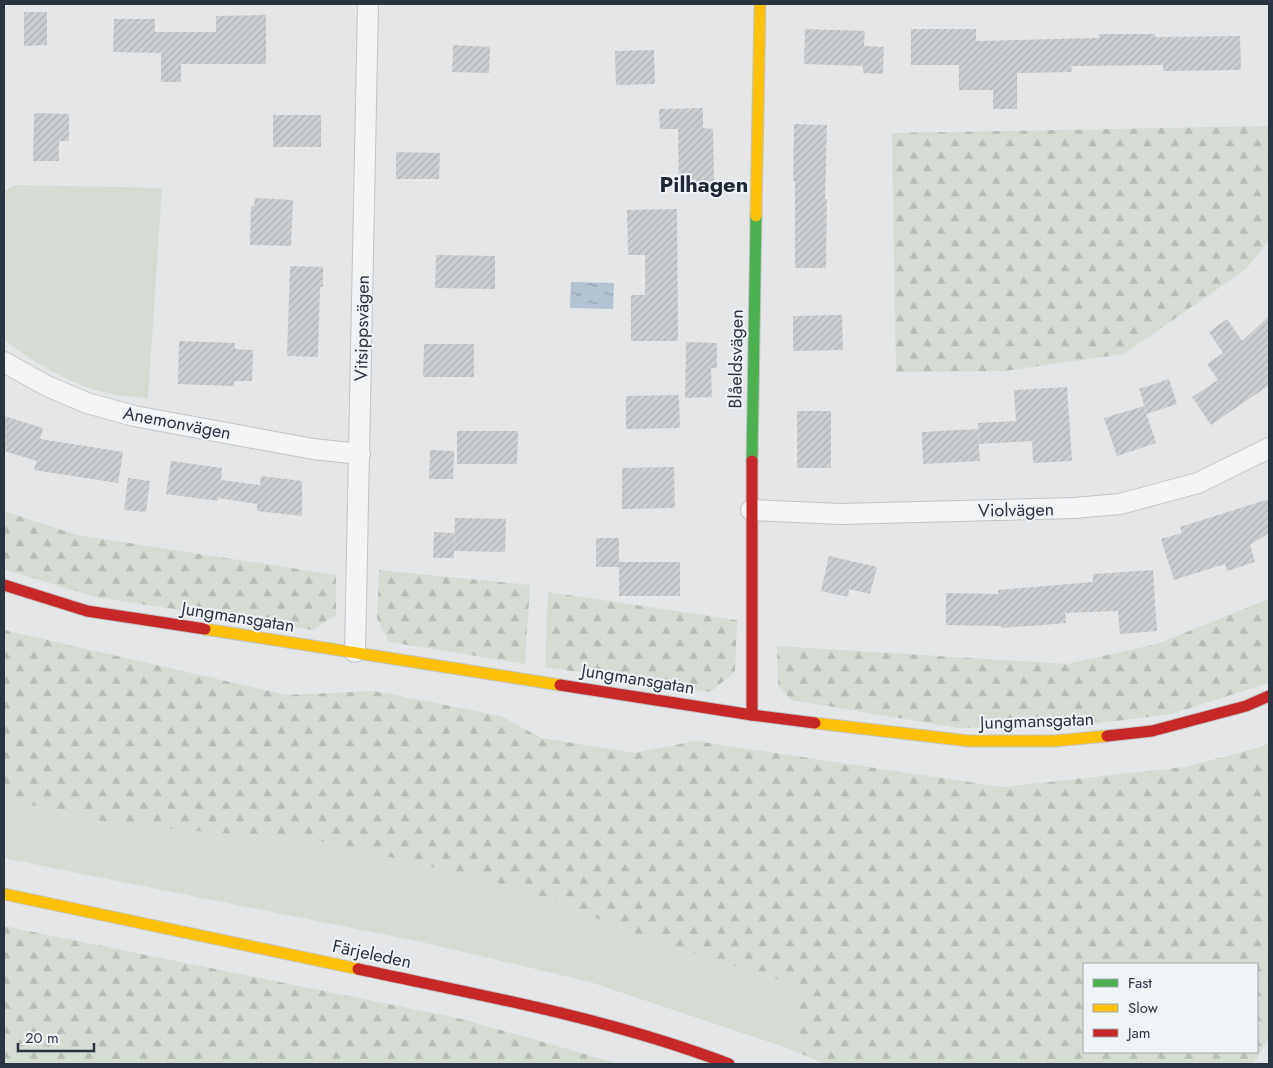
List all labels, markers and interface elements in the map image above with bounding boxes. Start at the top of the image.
district label: Pilhagen [660,168,748,200]
street label: Vitsippsvägen [348,275,376,381]
street label: Blåeldsvägen [722,309,750,409]
street label: Anemonvägen [121,400,233,446]
street label: Violvägen [978,496,1054,524]
street label: Jungmansgatan [178,595,296,639]
street label: Jungmansgatan [578,657,696,701]
street label: Jungmansgatan [977,706,1095,736]
street label: Färjeleden [330,933,414,975]
legend [1083,963,1258,1053]
text: Fast [1128,972,1152,994]
text: Slow [1128,997,1159,1019]
scale bar [18,1020,94,1052]
text: Jam [1126,1022,1151,1044]
text: 20 m [25,1027,59,1049]

